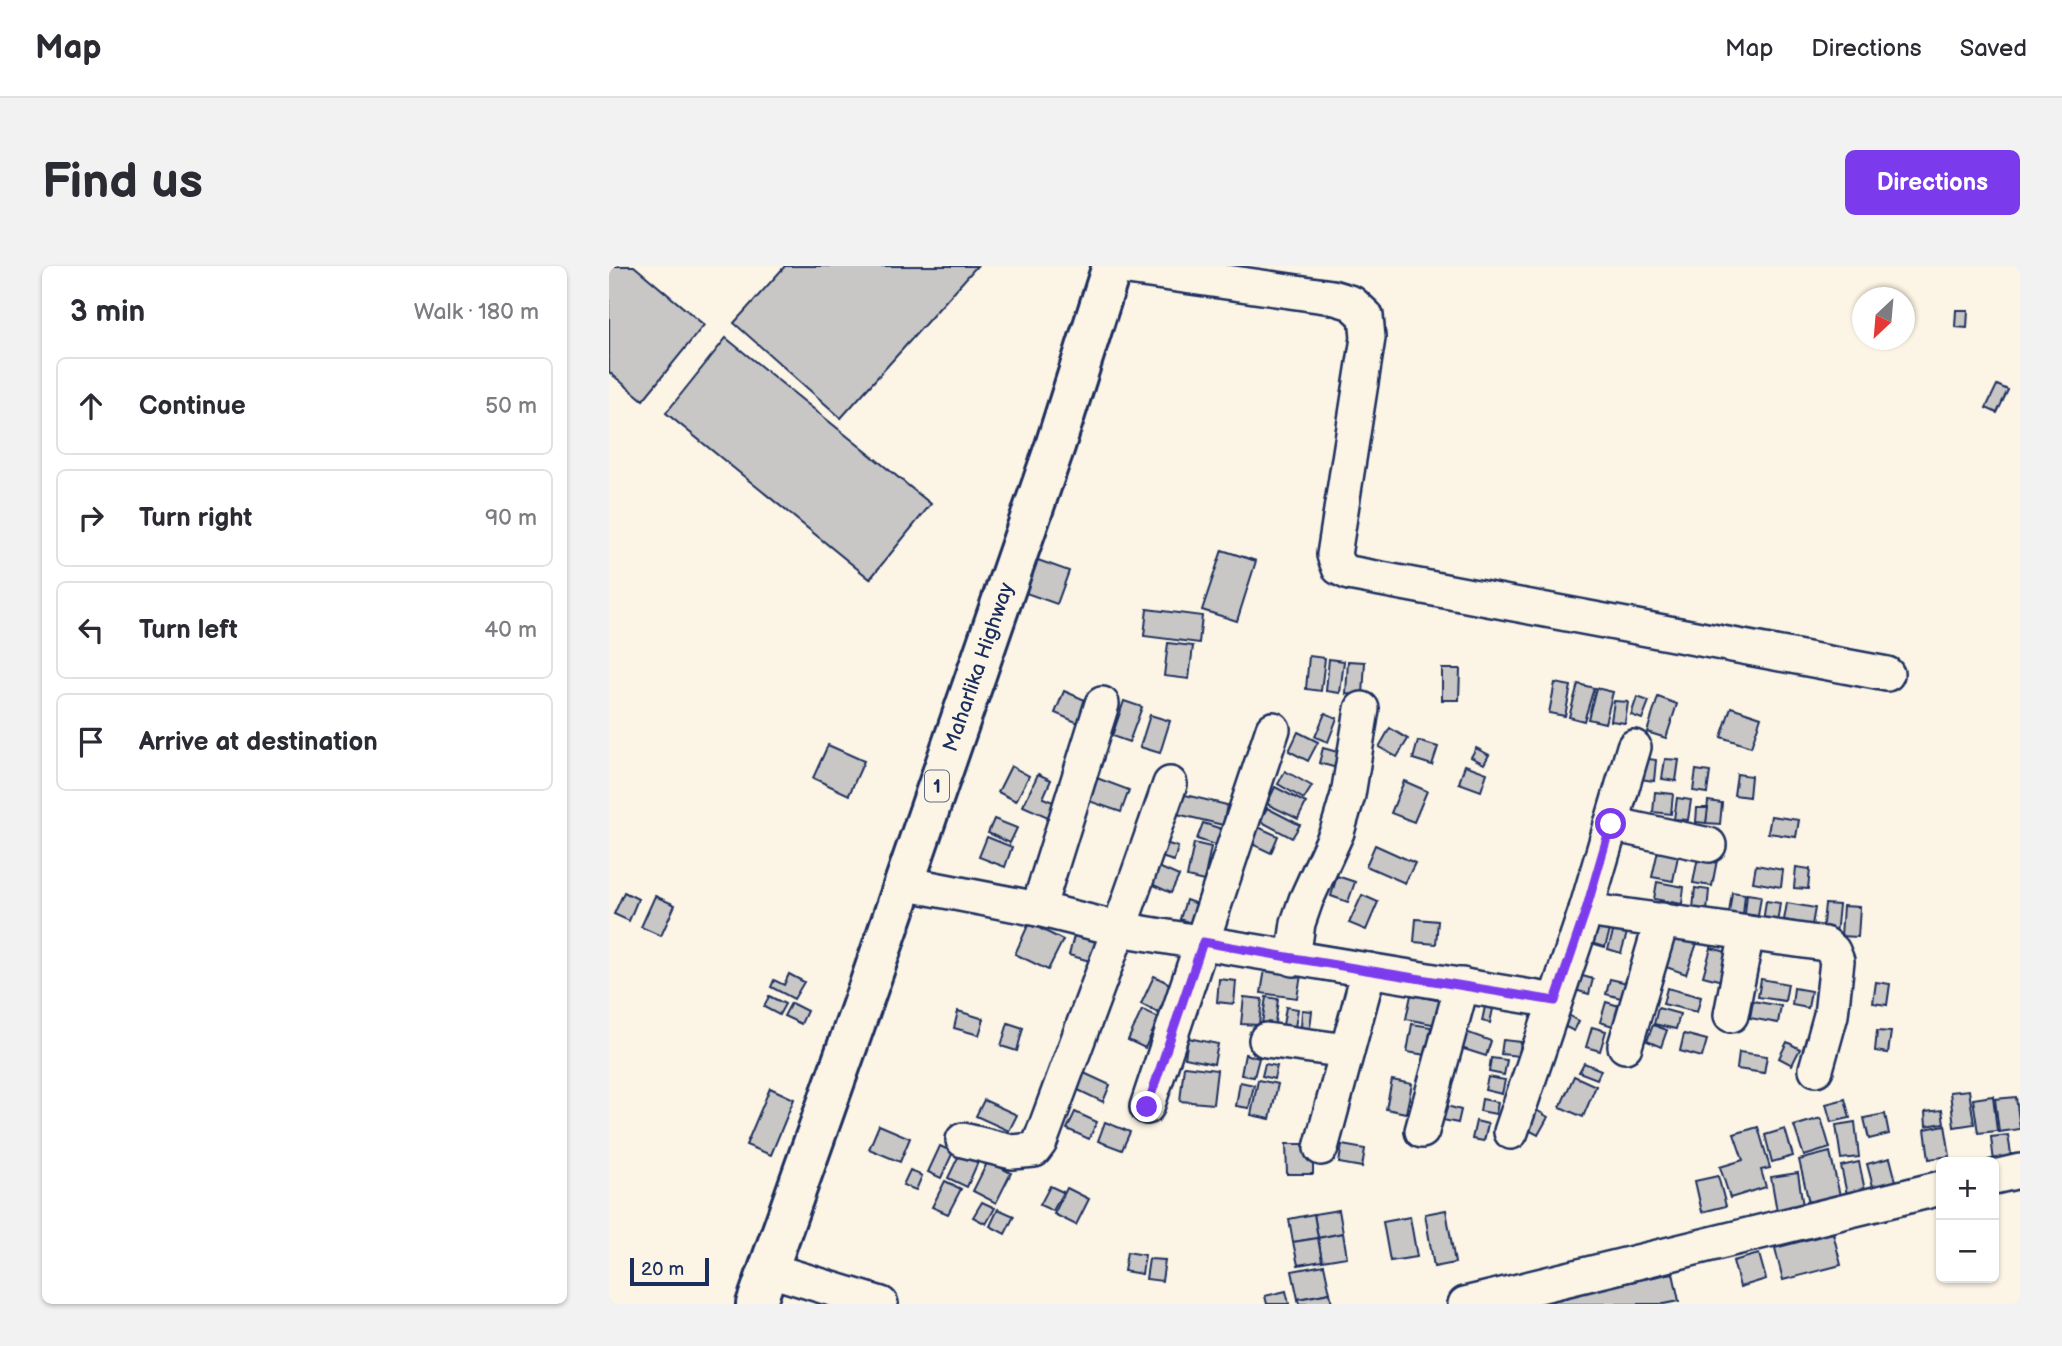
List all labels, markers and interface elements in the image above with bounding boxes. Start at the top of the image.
text: Map [35,28,101,68]
text: Map [1725,34,1773,63]
text: Directions [1811,34,1922,63]
text: Saved [1960,34,2027,63]
button: Directions [1845,150,2020,215]
text: Find us [42,153,203,212]
north arrow [1852,287,1915,350]
text: 3 min [70,294,145,330]
text: Walk · 180 m [414,298,539,326]
icon: ahead [72,387,110,425]
text: Continue [139,391,246,422]
text: 50 m [485,392,537,420]
icon: right [72,499,110,537]
text: Turn right [139,503,252,534]
text: 90 m [485,504,537,532]
street label: Maharlika Highway [938,579,1019,755]
icon: left [72,611,110,649]
text: Turn left [139,615,238,646]
text: 40 m [484,616,537,644]
icon: arrive [72,723,110,761]
text: Arrive at destination [139,727,378,758]
road number: 1 [925,771,949,802]
route start [1595,808,1626,839]
route end [1131,1091,1162,1122]
map controls [1936,1157,1999,1283]
button: + [1936,1157,1999,1220]
button: − [1936,1220,1999,1283]
scale bar [630,1255,709,1287]
text: 20 m [641,1258,684,1281]

